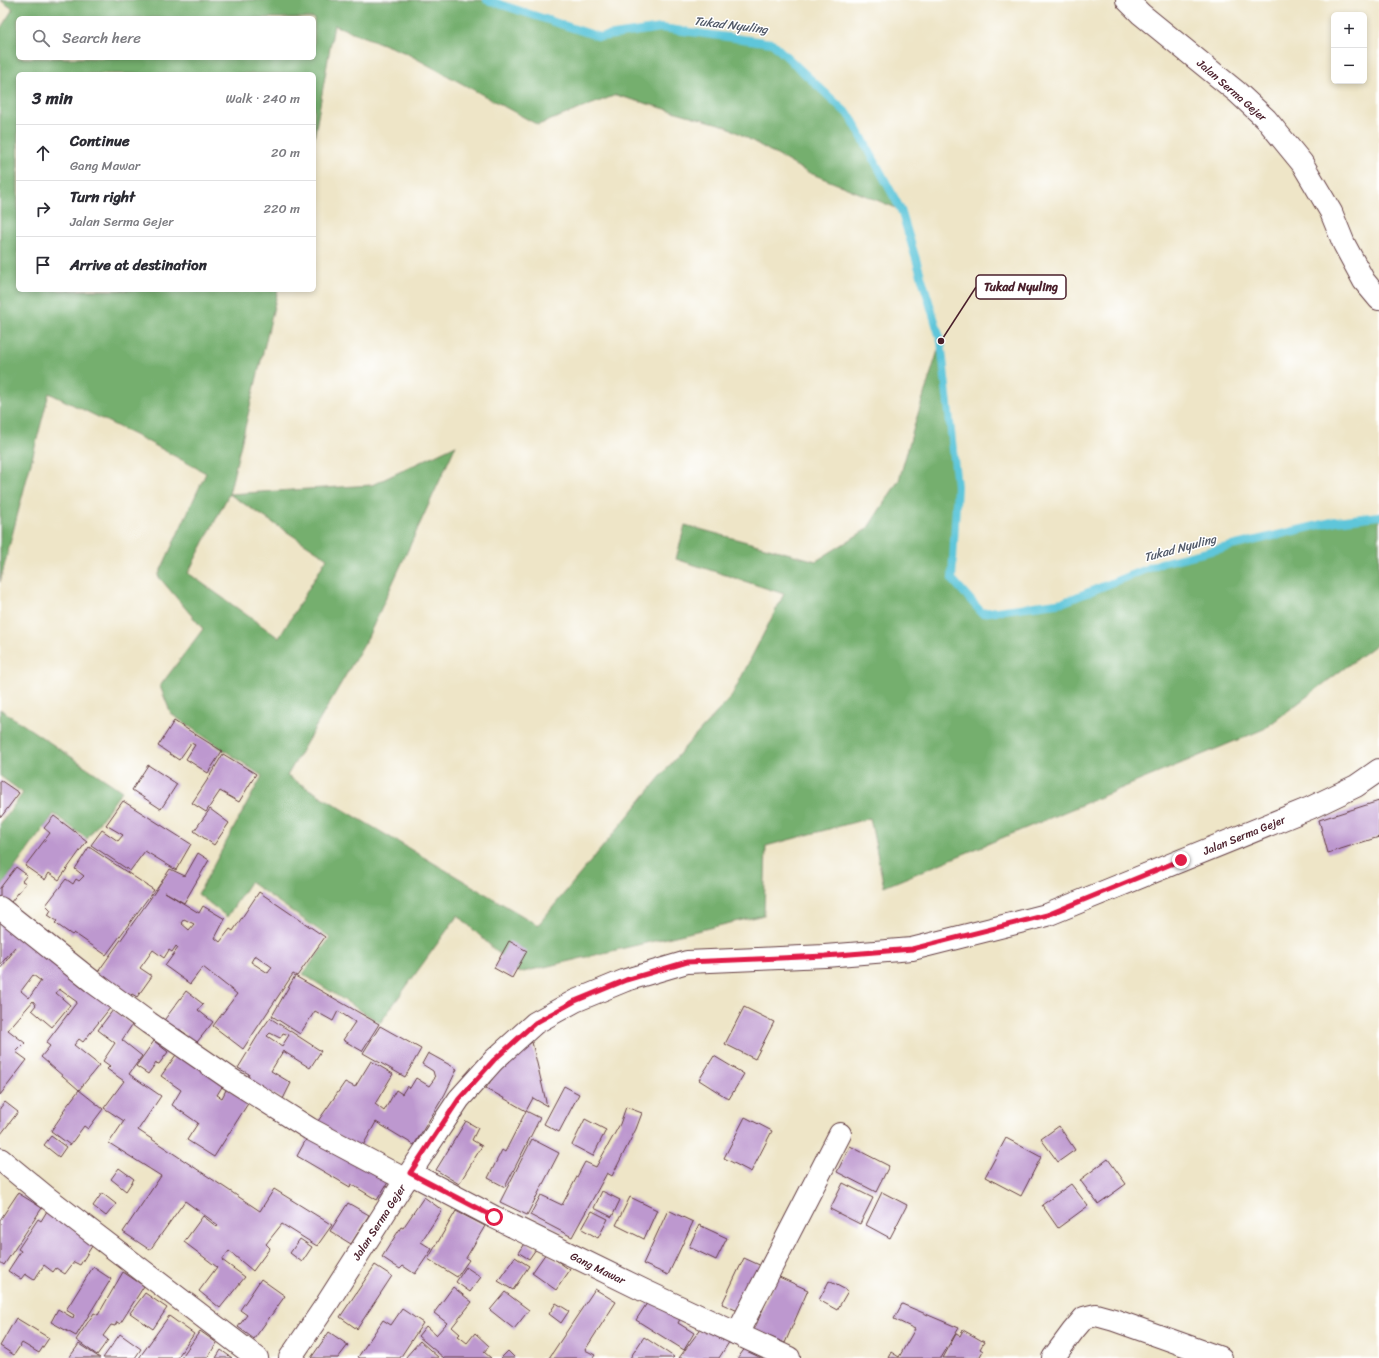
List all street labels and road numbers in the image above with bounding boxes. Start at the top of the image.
street label: Jalan Serma Gejer [1192,54,1271,127]
street label: Jalan Serma Gejer [1199,810,1289,861]
street label: Jalan Serma Gejer [347,1180,411,1265]
street label: Gang Mawar [567,1247,630,1291]

